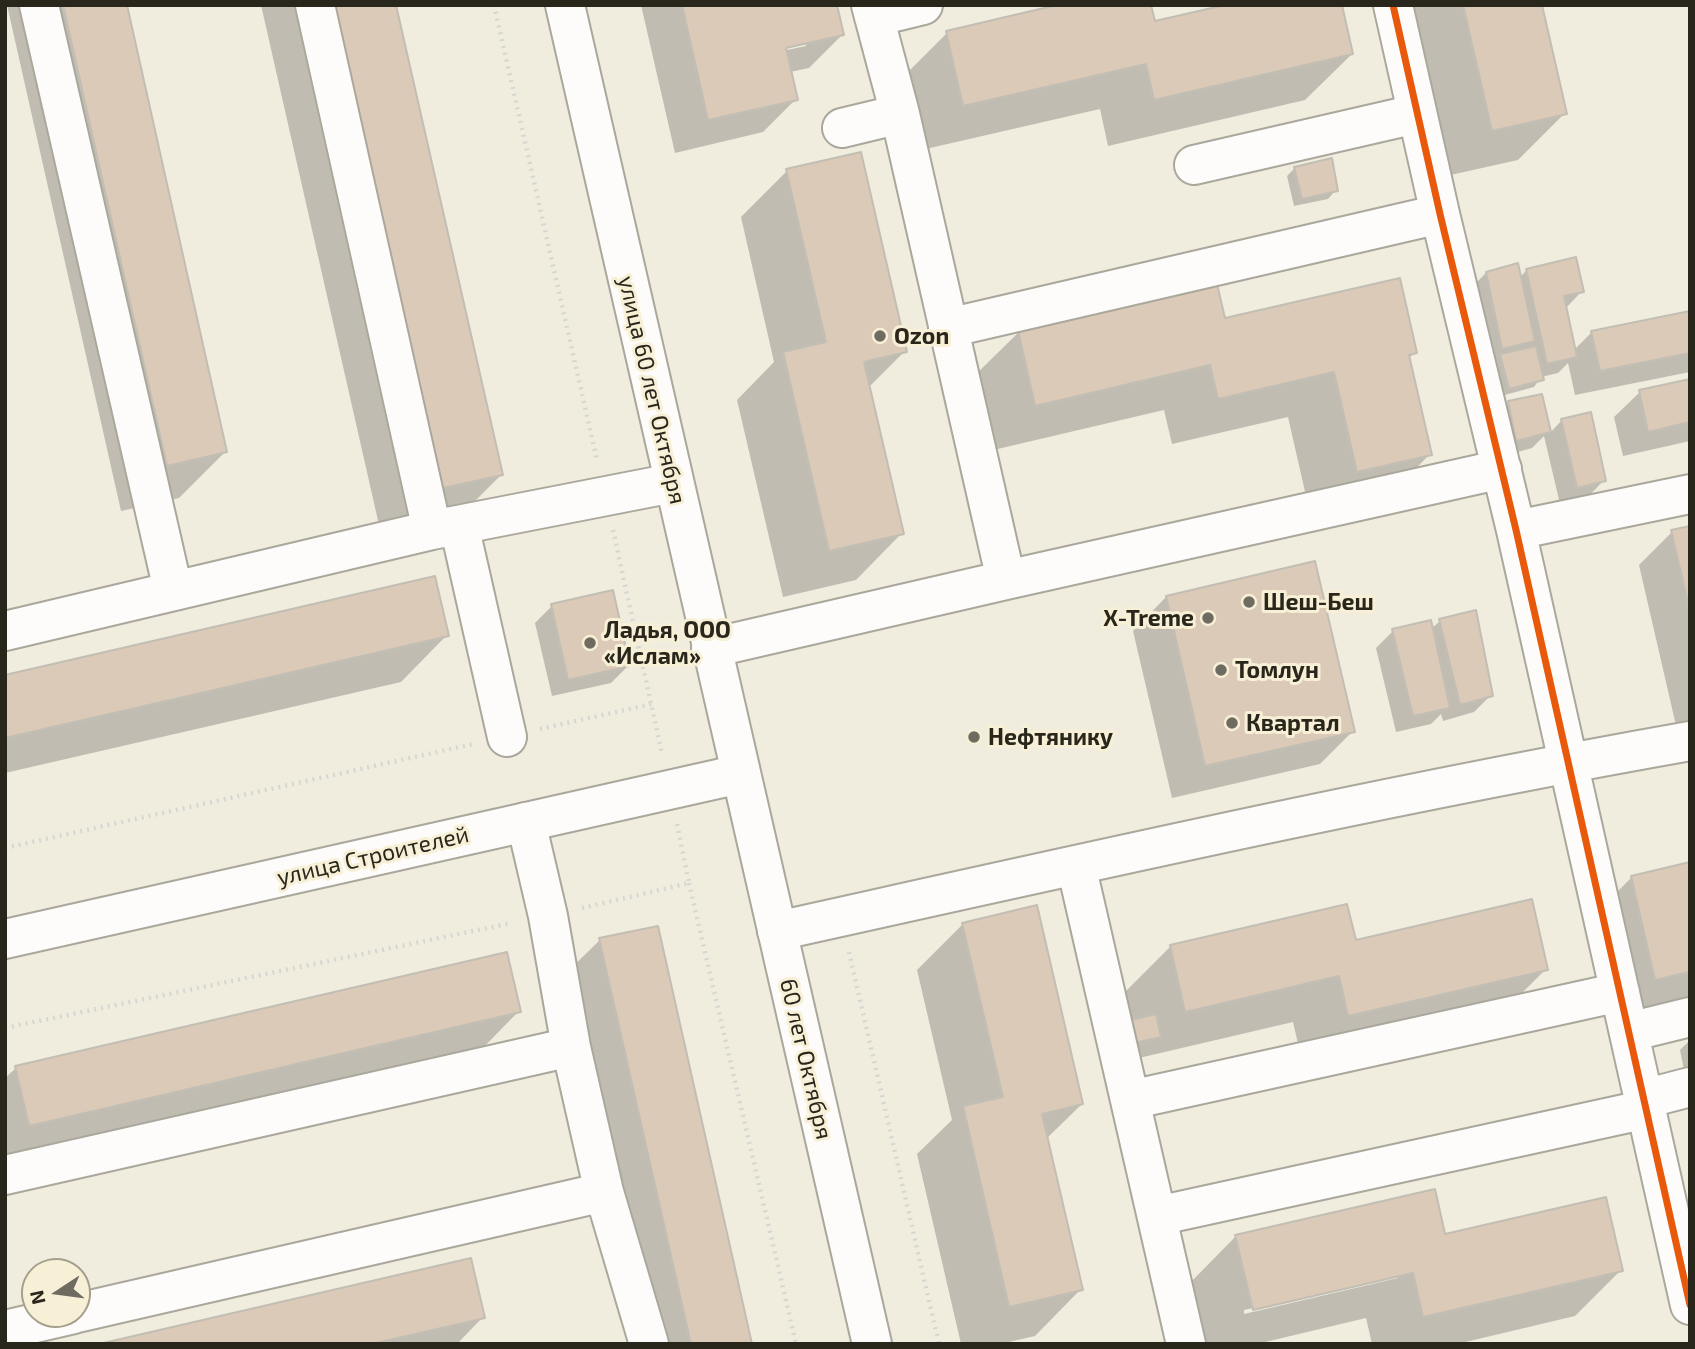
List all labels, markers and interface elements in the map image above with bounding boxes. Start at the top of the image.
street label: улица 60 лет Октября [612,273,692,507]
place label: Ozon [894,322,949,350]
marker: Ozon [872,328,888,344]
place label: Шеш-Беш [1263,588,1374,616]
marker: Шеш-Беш [1241,594,1257,610]
place label: X-Treme [1103,604,1194,632]
marker: X-Treme [1200,610,1216,626]
place label: Ладья, ООО «Ислам» [604,616,731,670]
marker: Ладья, ООО «Ислам» [582,635,598,651]
place label: Томлун [1235,656,1319,684]
marker: Томлун [1213,662,1229,678]
place label: Квартал [1246,709,1340,737]
marker: Квартал [1224,715,1240,731]
place label: Нефтянику [988,723,1113,751]
marker: Нефтянику [966,729,982,745]
street label: улица Строителей [274,820,472,892]
street label: 60 лет Октября [774,976,838,1142]
north arrow [21,1258,91,1328]
text: N [24,1288,50,1307]

